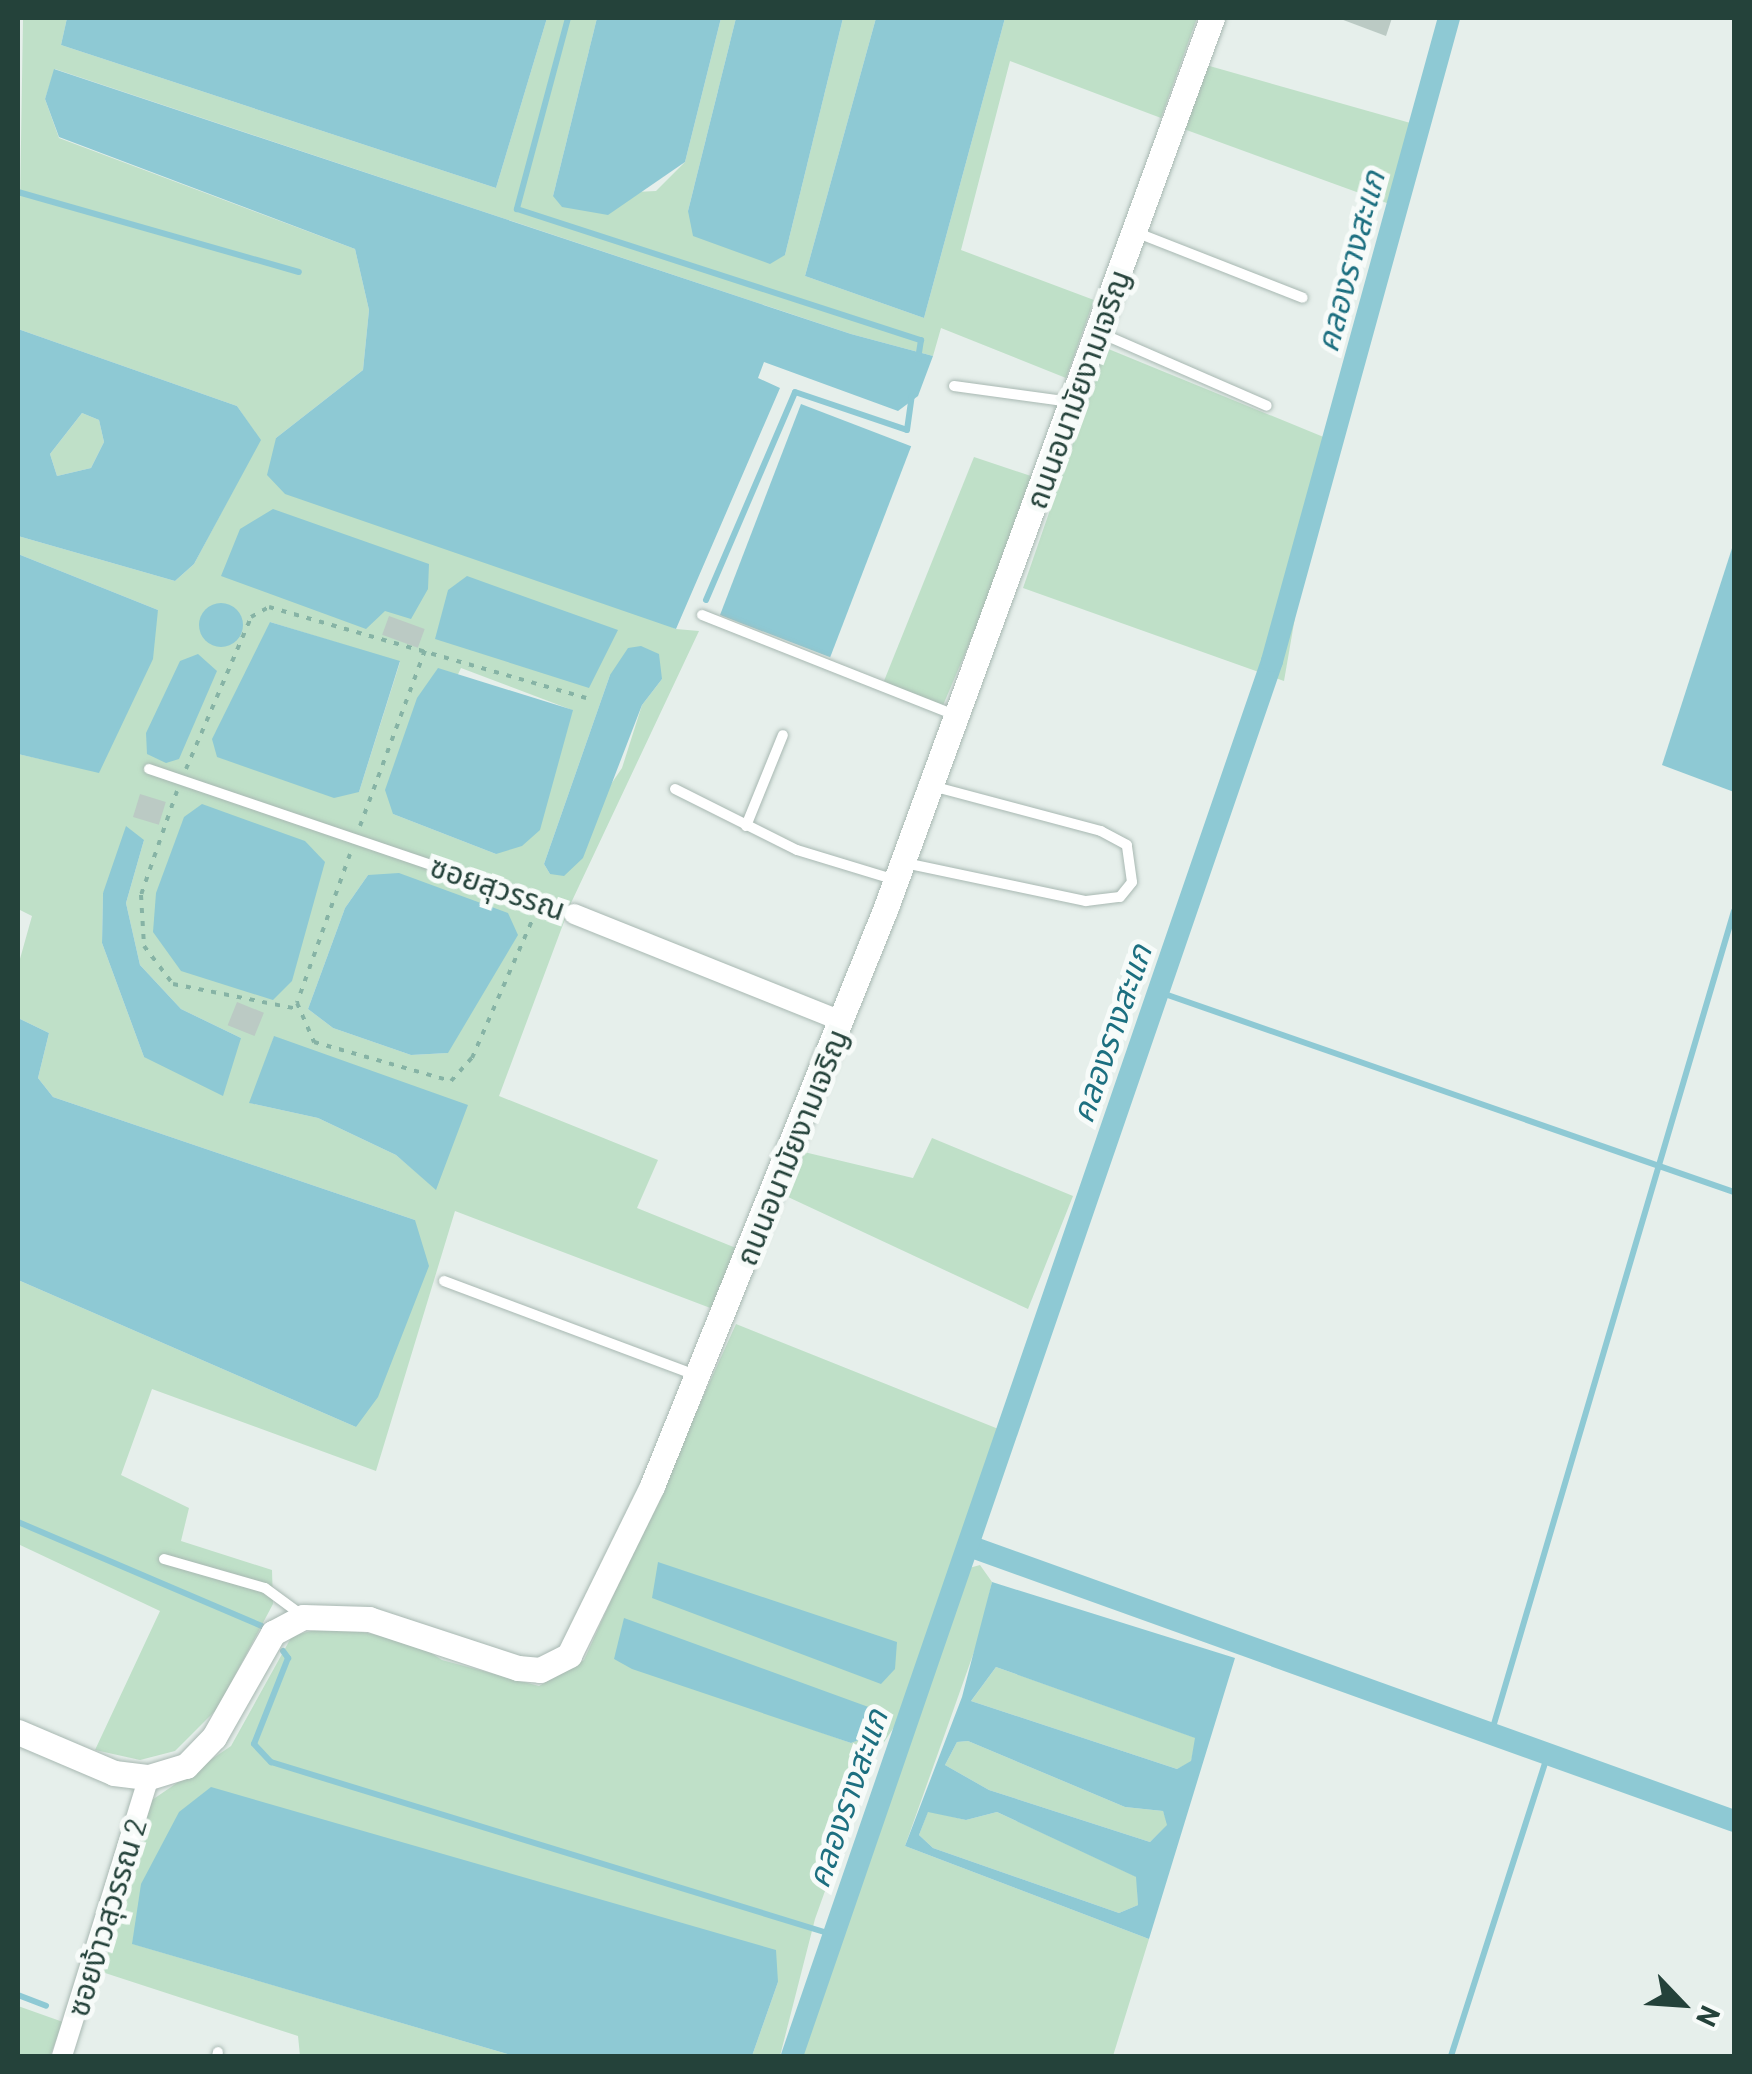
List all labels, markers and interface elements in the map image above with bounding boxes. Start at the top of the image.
water label: คลองรางสะแก [1306,166,1392,356]
street label: ถนนอนามัยงามเจริญ [1017,265,1137,513]
street label: ซอยสุวรรณ [426,847,570,927]
water label: คลองรางสะแก [1062,939,1158,1127]
street label: ถนนอนามัยงามเจริญ [727,1024,855,1270]
water label: คลองรางสะแก [798,1704,894,1892]
street label: ซอยง้าวสุวรรณ 2 [59,1814,153,2020]
north arrow [1632,1954,1732,2054]
text: N [1690,2001,1729,2032]

